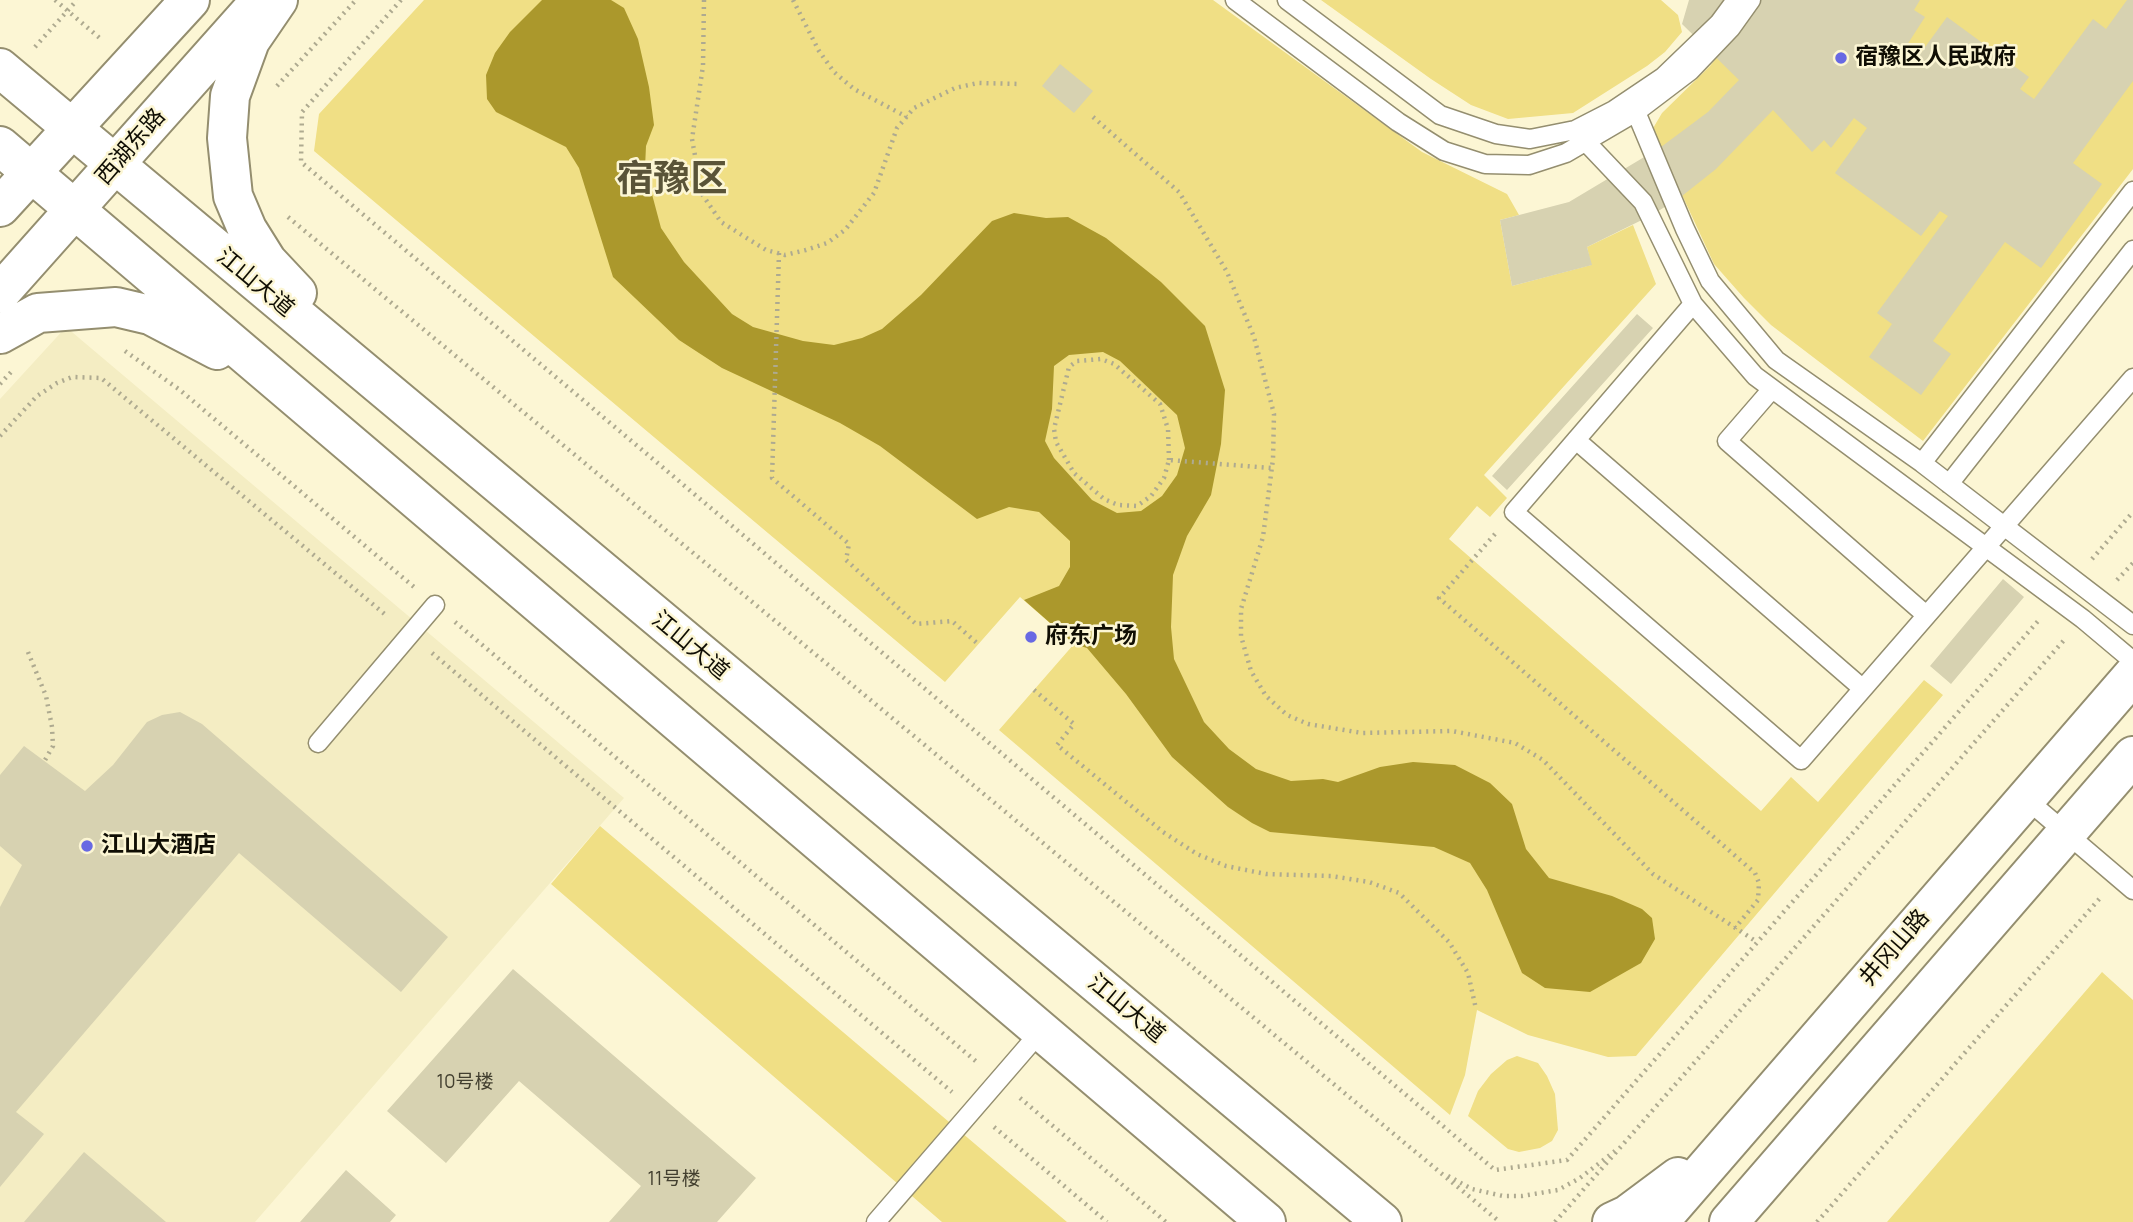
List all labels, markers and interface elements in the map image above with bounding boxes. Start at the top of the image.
place label: 宿豫区人民政府 [1855,44,2016,72]
marker: 宿豫区人民政府 [1833,50,1849,66]
street label: 西湖东路 [90,103,172,191]
district label: 宿豫区 [617,159,727,203]
street label: 江山大道 [211,243,299,323]
street label: 江山大道 [646,606,734,686]
place label: 府东广场 [1045,623,1137,651]
marker: 府东广场 [1023,629,1039,645]
place label: 江山大酒店 [101,832,216,860]
marker: 江山大酒店 [79,838,95,854]
street label: 井冈山路 [1854,904,1936,992]
street label: 江山大道 [1082,969,1170,1049]
house number: 10号楼 [437,1072,493,1094]
house number: 11号楼 [648,1169,700,1191]

